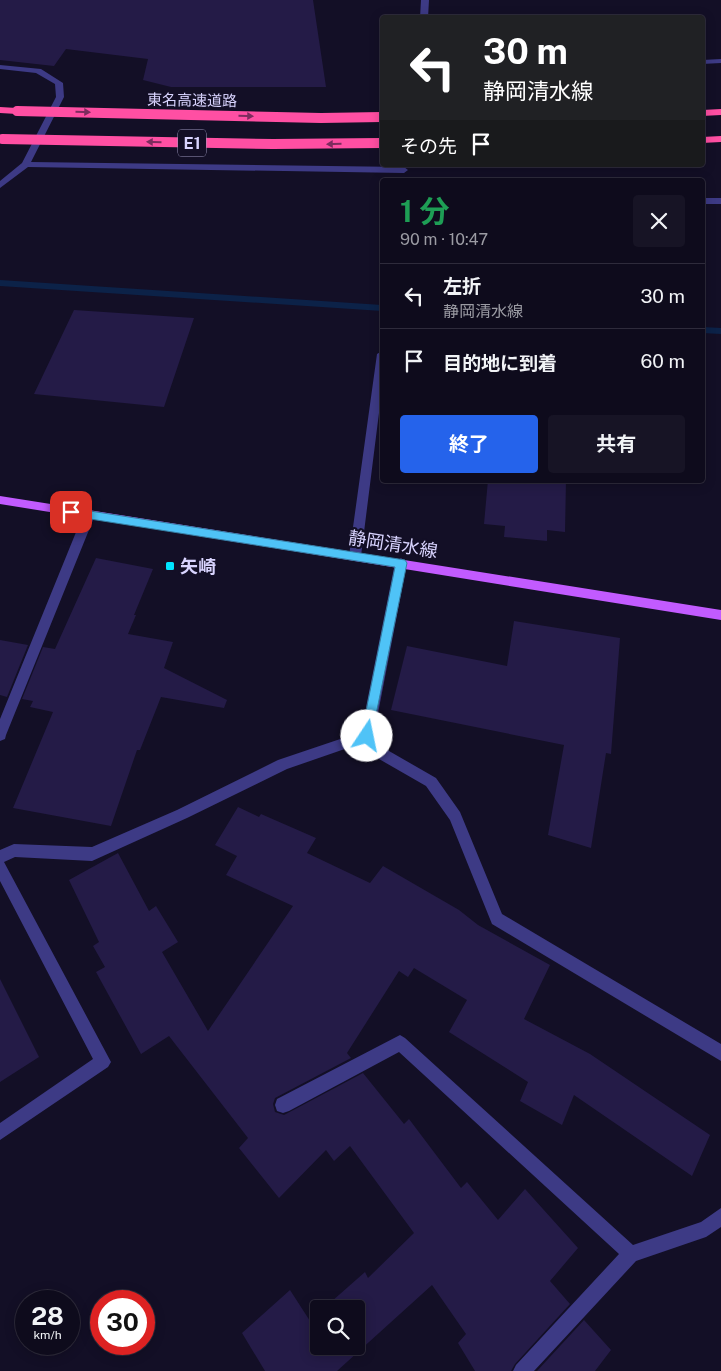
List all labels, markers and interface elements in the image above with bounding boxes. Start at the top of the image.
text: 30 m [483,31,568,72]
icon: left [400,35,465,100]
text: 静岡清水線 [483,78,593,104]
street label: 東名高速道路 [147,91,237,109]
one-way arrow [75,108,91,116]
one-way arrow [238,112,254,120]
road number: E1 [178,130,206,156]
icon: arrive [467,130,495,158]
text: その先 [400,135,457,157]
one-way arrow [146,138,162,146]
one-way arrow [326,140,342,148]
text: 1 分 [400,193,450,229]
button: close [633,195,685,247]
text: 90 m · 10:47 [400,230,488,249]
text: 左折 [443,275,481,297]
icon: left [400,282,428,310]
text: 30 m [640,285,685,307]
text: 静岡清水線 [443,302,523,321]
icon: arrive [400,347,428,375]
text: 60 m [641,350,685,372]
text: 目的地に到着 [443,352,557,374]
button: 終了 [400,415,538,473]
button: 共有 [548,415,685,473]
pin [50,491,92,533]
icon: arrive [57,498,85,526]
street label: 静岡清水線 [347,527,439,561]
place label: 矢崎 [180,556,216,577]
marker: 矢崎 [164,560,176,572]
position arrow [340,709,392,761]
speed limit sign: 30 [90,1290,155,1355]
map controls [310,1300,365,1355]
button: search [310,1300,365,1355]
text: 28 [31,1301,64,1331]
text: km/h [33,1328,62,1342]

